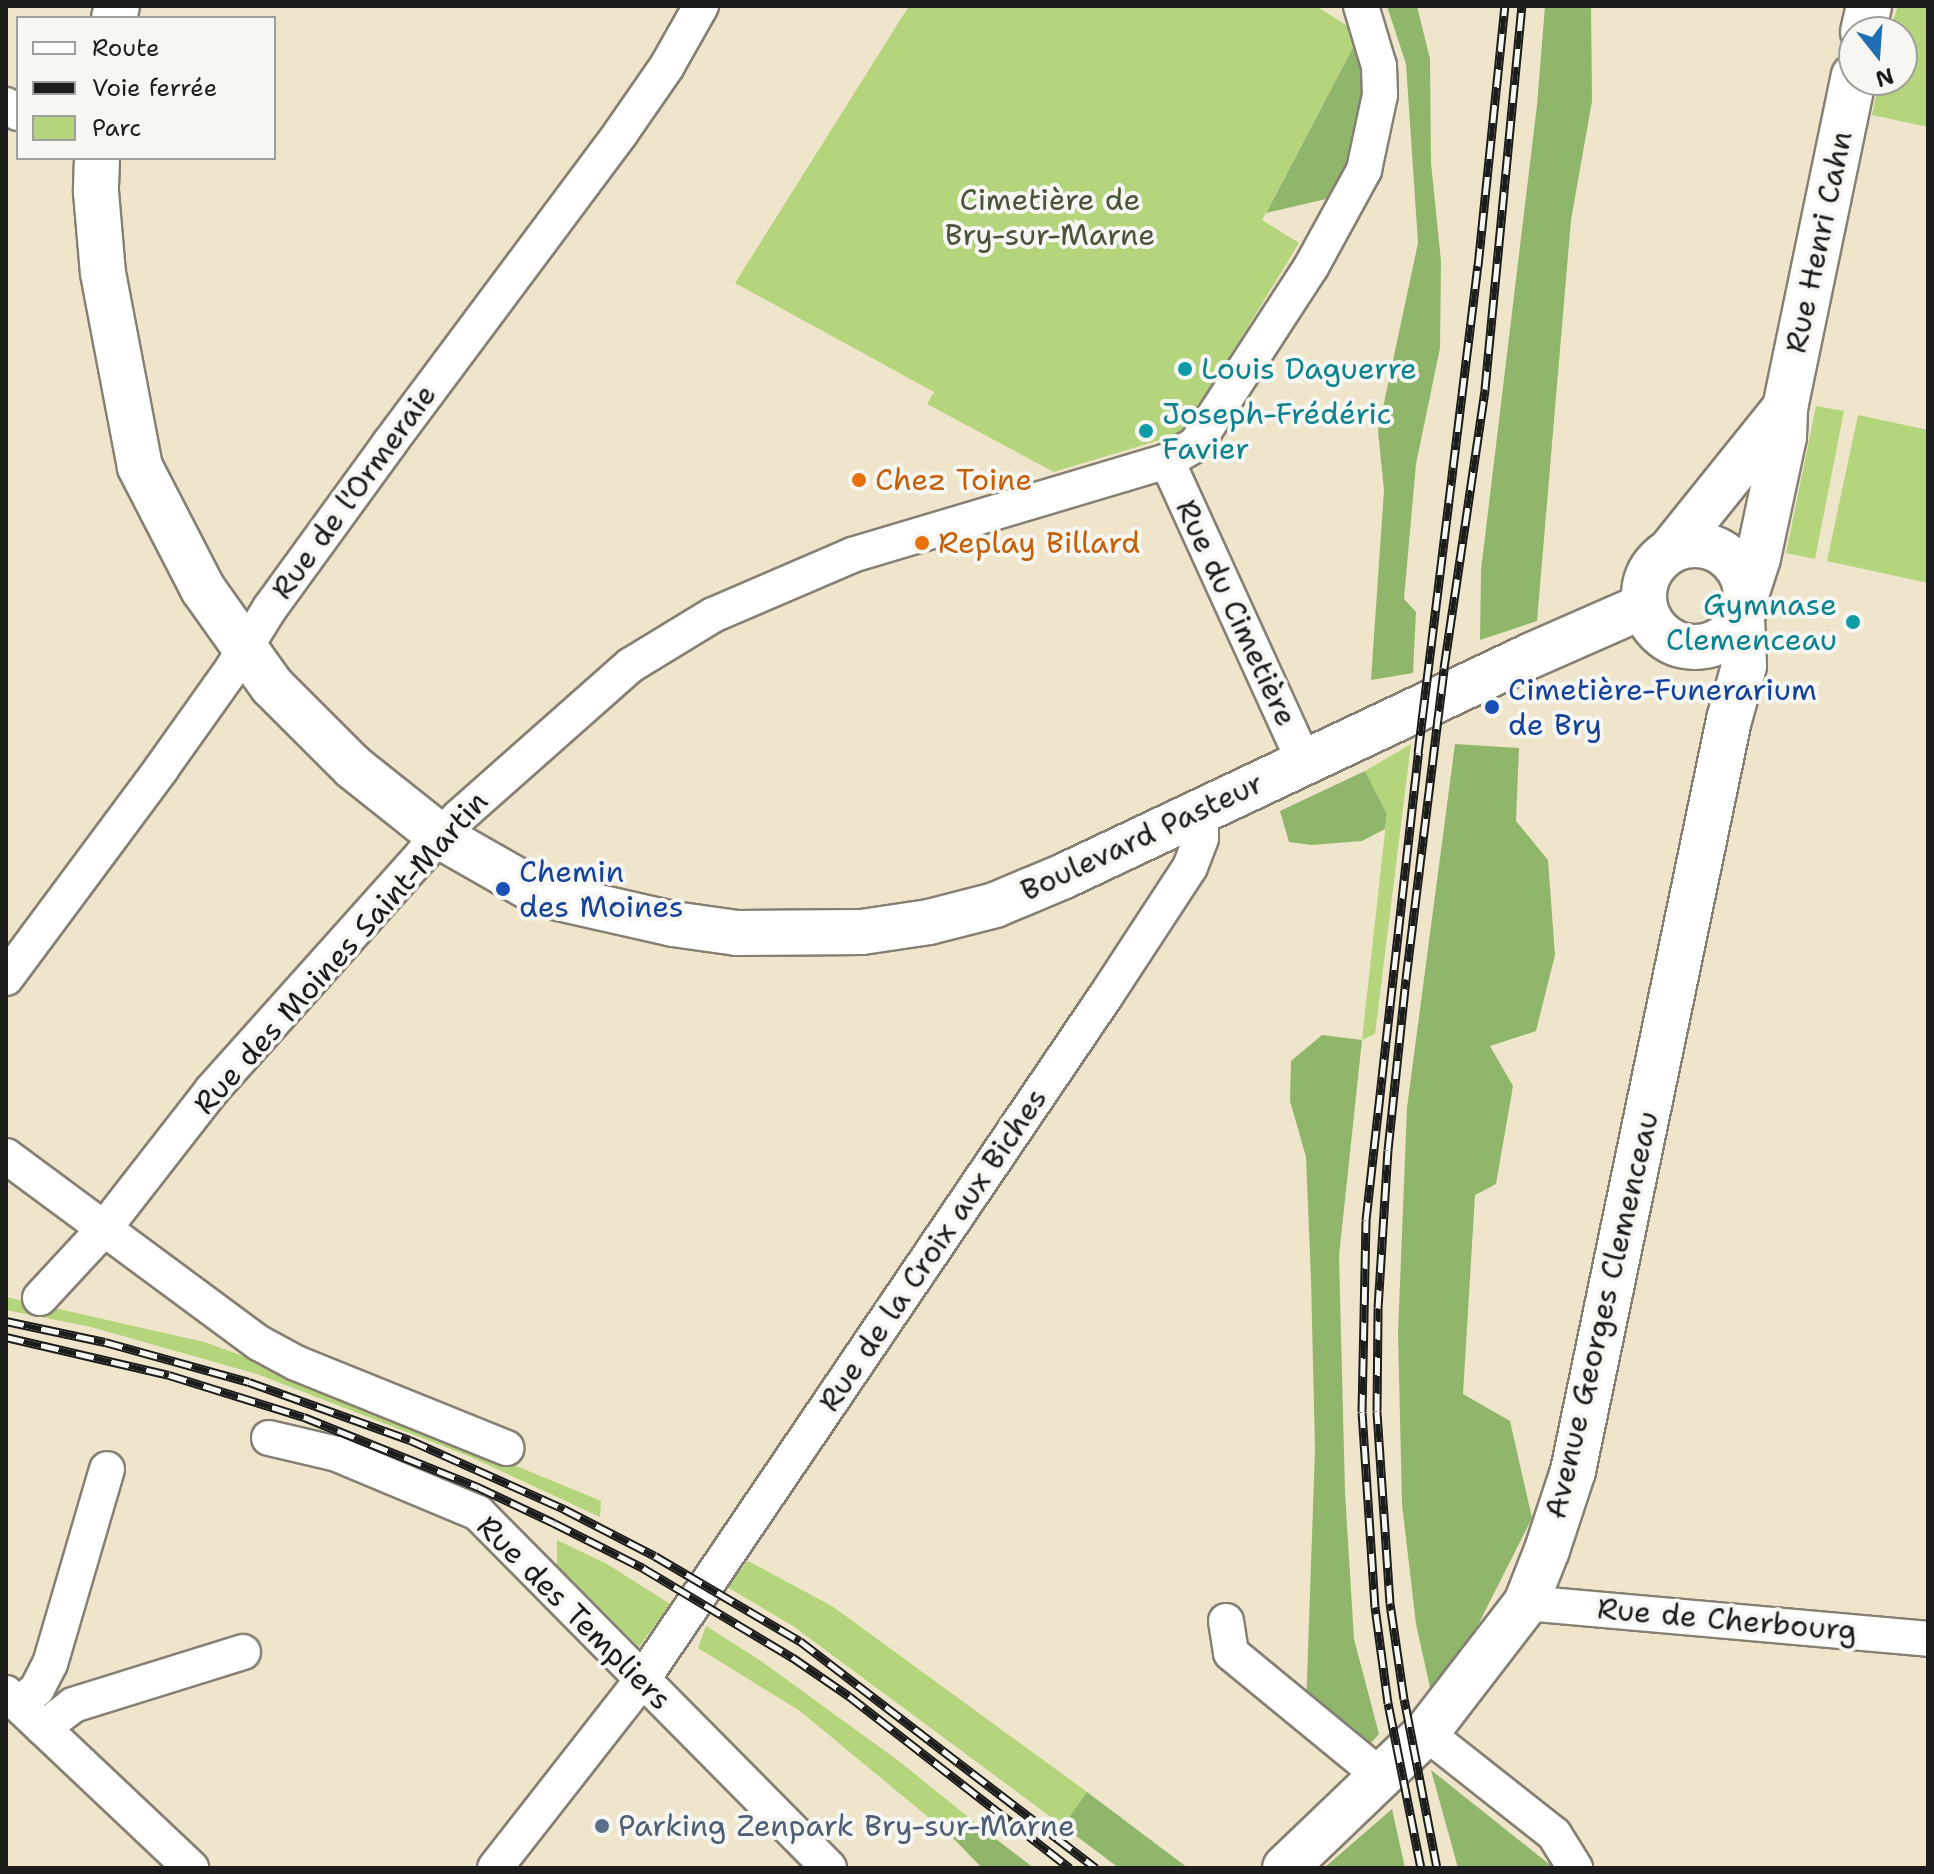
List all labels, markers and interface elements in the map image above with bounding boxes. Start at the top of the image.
legend [16,16,276,160]
north arrow [1838,16,1918,96]
text: Route [92,32,160,64]
text: N [1872,61,1897,94]
text: Voie ferrée [92,72,217,104]
text: Parc [92,112,141,144]
street label: Rue Henri Cahn [1778,128,1860,356]
park label: Cimetière de Bry-sur-Marne [945,182,1155,252]
place label: Louis Daguerre [1201,351,1417,387]
marker: Louis Daguerre [1176,360,1194,378]
street label: Rue de l'Ormeraie [264,378,444,606]
place label: Joseph-Frédéric Favier [1162,396,1392,466]
marker: Joseph-Frédéric Favier [1137,422,1155,440]
place label: Chez Toine [875,462,1032,498]
marker: Chez Toine [850,471,868,489]
street label: Rue du Cimetière [1168,494,1304,732]
place label: Replay Billard [938,525,1140,561]
marker: Replay Billard [913,534,931,552]
place label: Gymnase Clemenceau [1666,587,1837,658]
marker: Gymnase Clemenceau [1844,613,1862,631]
place label: Cimetière-Funerarium de Bry [1508,672,1817,742]
marker: Cimetière-Funerarium de Bry [1483,698,1501,716]
street label: Boulevard Pasteur [1015,765,1269,909]
street label: Rue des Moines Saint-Martin [186,784,496,1122]
place label: Chemin des Moines [519,854,684,924]
marker: Chemin des Moines [494,880,512,898]
street label: Rue de la Croix aux Biches [811,1082,1055,1418]
street label: Avenue Georges Clemenceau [1538,1108,1666,1522]
street label: Rue des Templiers [469,1508,679,1718]
street label: Rue de Cherbourg [1596,1591,1858,1649]
place label: Parking Zenpark Bry-sur-Marne [618,1808,1075,1844]
marker: Parking Zenpark Bry-sur-Marne [593,1817,611,1835]

